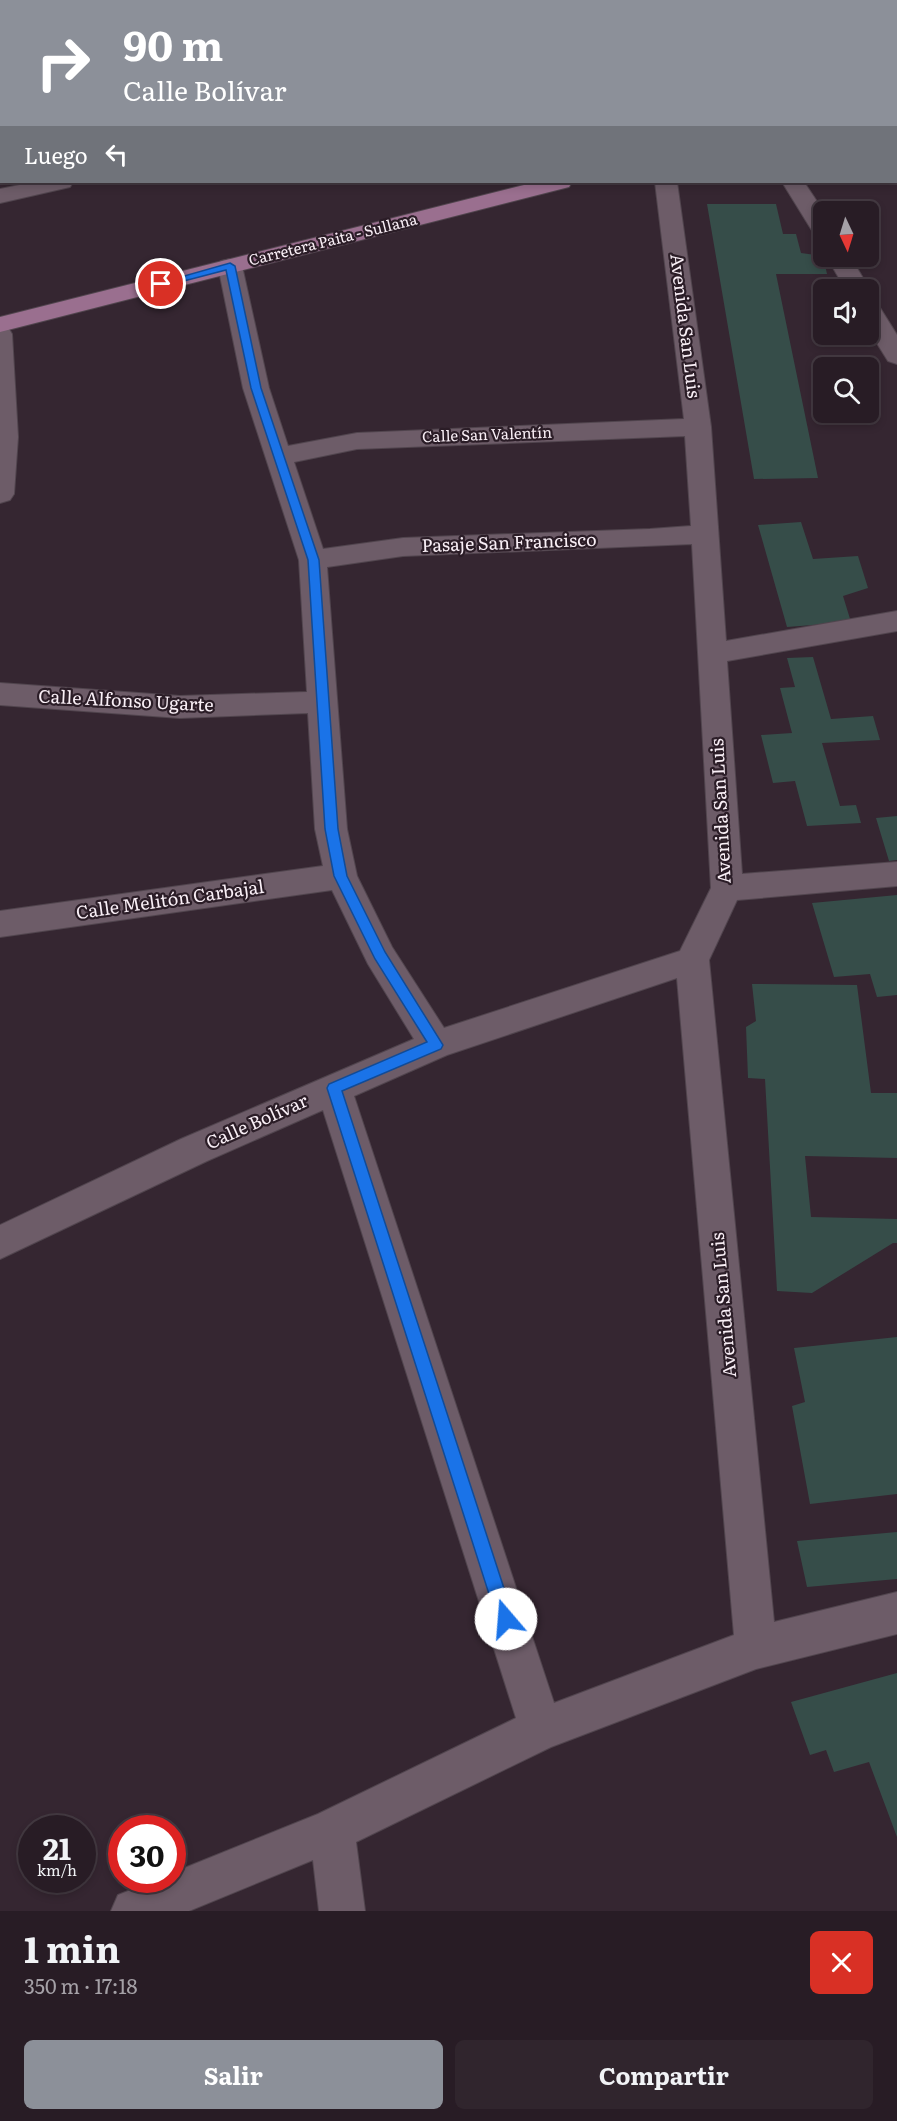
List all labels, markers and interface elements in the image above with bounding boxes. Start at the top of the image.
text: 90 m [123,12,223,74]
icon: right [24,24,102,102]
text: Calle Bolívar [123,69,287,109]
text: Luego [24,138,88,171]
icon: left [100,138,133,171]
north arrow [813,201,879,267]
map controls [813,201,879,423]
street label: Carretera Paita - Sullana [246,206,420,271]
street label: Avenida San Luis [664,252,709,400]
pin [135,258,186,309]
icon: arrive [144,267,177,300]
button: sound [813,279,879,345]
button: search [813,357,879,423]
street label: Calle San Valentín [422,420,552,447]
street label: Pasaje San Francisco [421,525,597,558]
street label: Calle Alfonso Ugarte [38,681,215,718]
street label: Avenida San Luis [702,738,737,884]
street label: Calle Melitón Carbajal [74,872,266,925]
street label: Calle Bolívar [201,1086,312,1155]
street label: Avenida San Luis [703,1231,742,1379]
position arrow [474,1587,538,1651]
speed limit sign: 30 [108,1815,186,1893]
text: 21 [43,1825,71,1869]
text: km/h [37,1858,77,1881]
text: 1 min [24,1921,120,1974]
button: close [810,1931,873,1994]
text: 350 m · 17:18 [24,1970,138,2000]
button: Salir [24,2040,443,2109]
button: Compartir [455,2040,873,2109]

